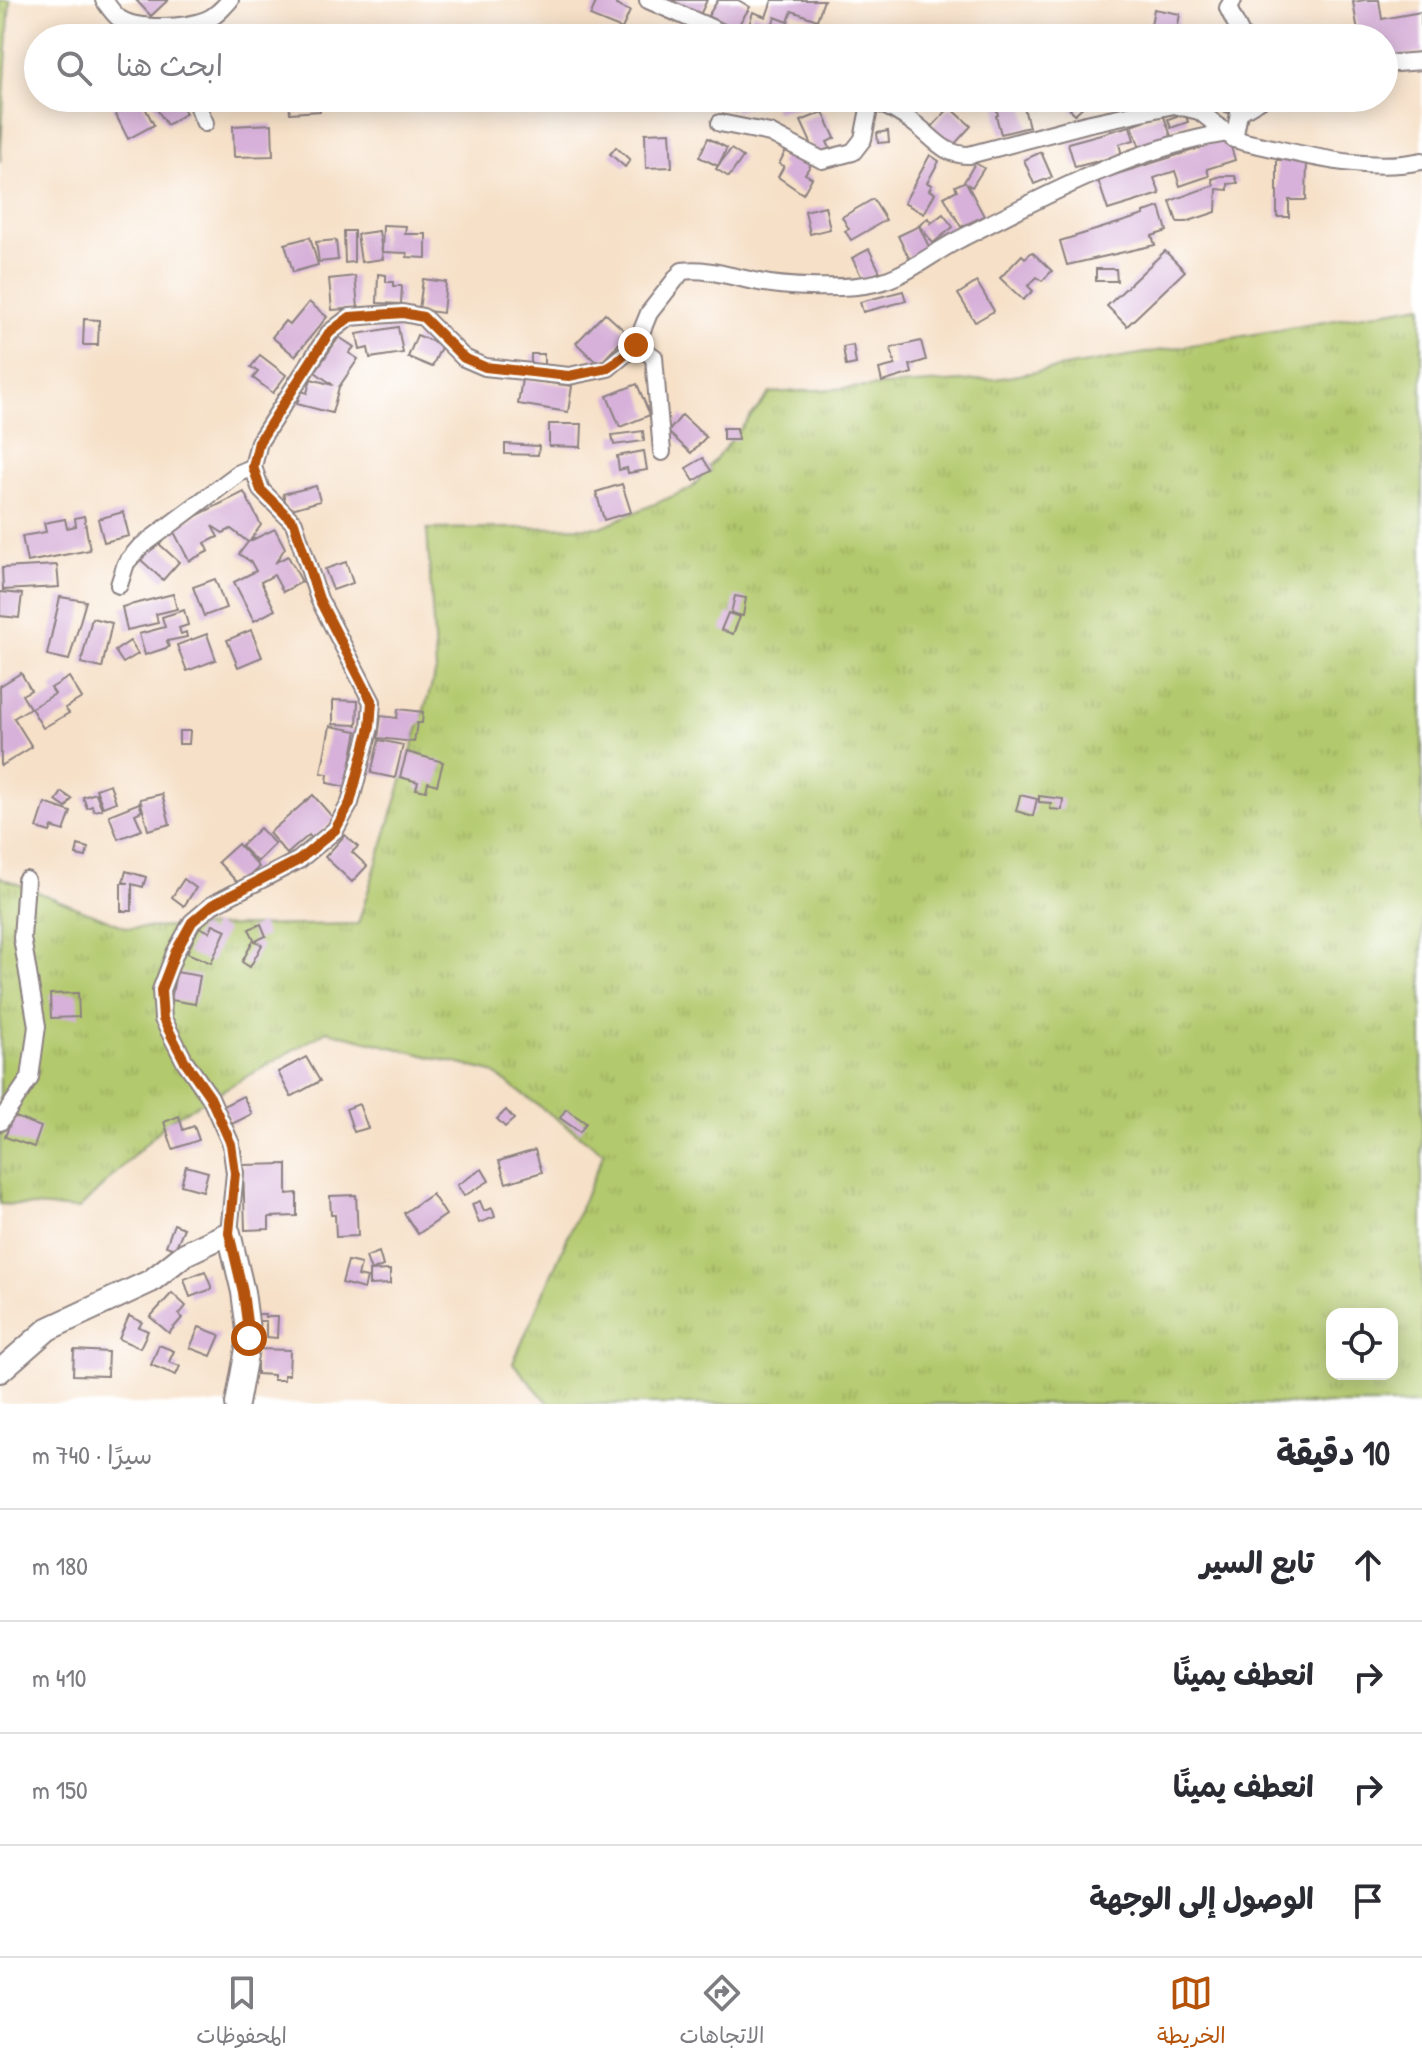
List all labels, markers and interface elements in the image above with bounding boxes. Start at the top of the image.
search box [24,24,1398,112]
text: ابحث هنا [116,45,223,85]
icon: search [52,46,96,90]
route end [618,327,654,363]
map controls [1326,1308,1398,1380]
button: locate [1326,1308,1398,1380]
route start [231,1320,267,1356]
text: 10 دقيقة [1276,1430,1390,1476]
text: سيرًا · 740 m [32,1437,152,1472]
text: تابع السير [1200,1542,1314,1582]
icon: ahead [1346,1543,1390,1587]
text: 180 m [32,1548,88,1583]
text: انعطف يمينًا [1173,1654,1314,1694]
icon: right [1346,1655,1390,1699]
text: 410 m [32,1660,87,1695]
text: انعطف يمينًا [1173,1766,1314,1806]
icon: right [1346,1767,1390,1811]
text: 150 m [32,1772,88,1807]
text: الوصول إلى الوجهة [1089,1878,1314,1918]
icon: arrive [1346,1879,1390,1923]
tab: المحفوظات [196,1971,287,2055]
tab: الاتجاهات [680,1971,764,2055]
tab: الخريطة [1157,1971,1226,2055]

